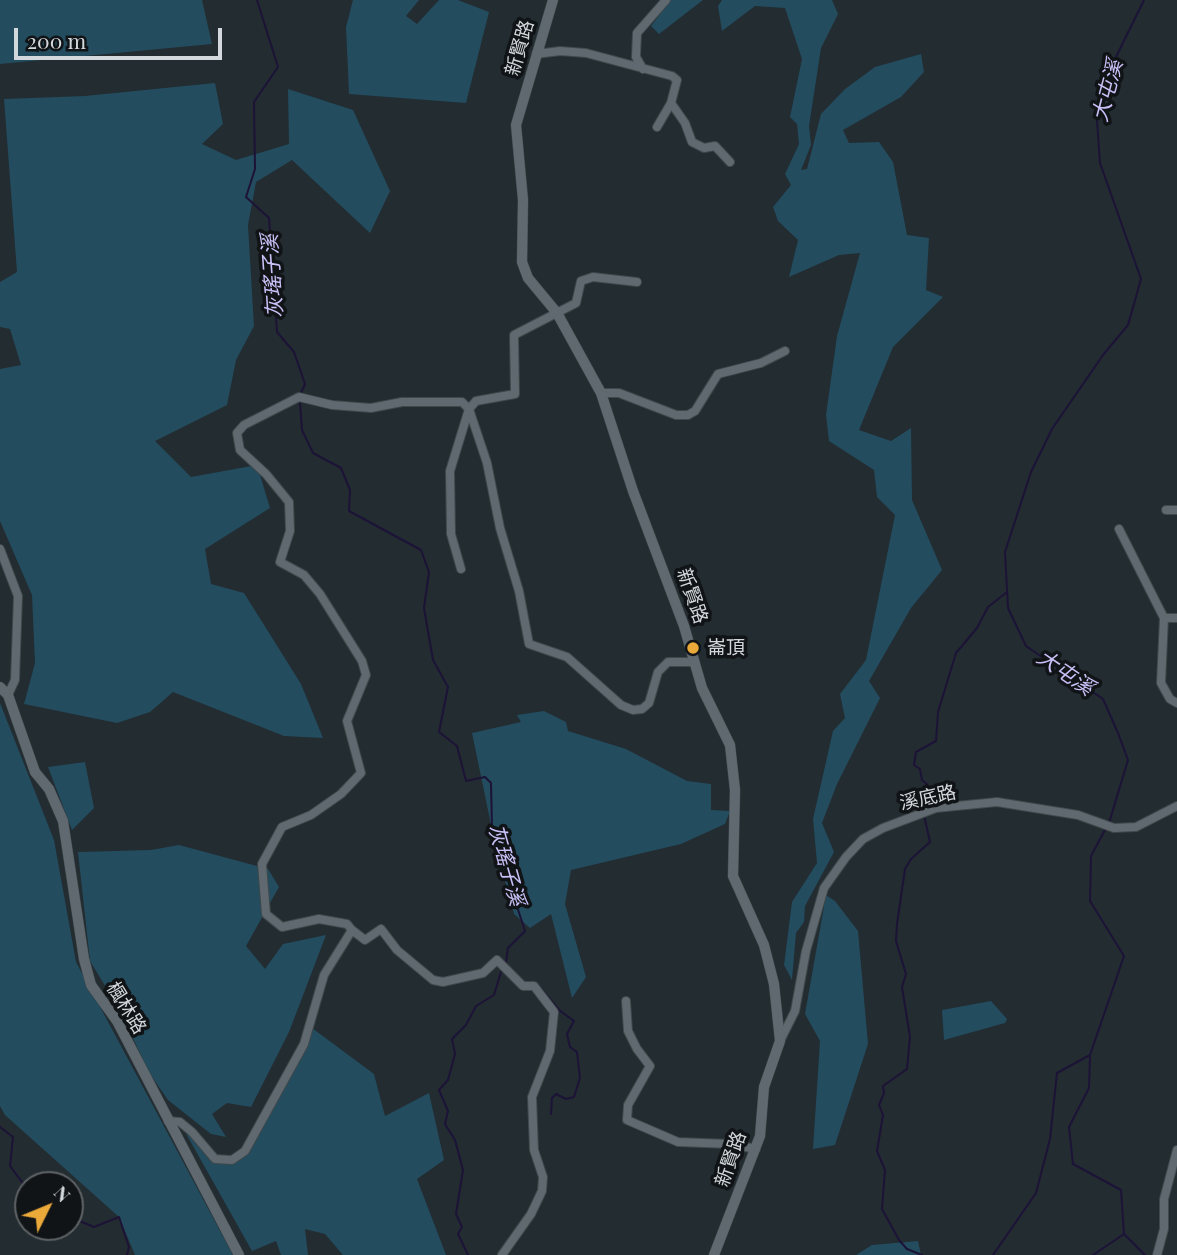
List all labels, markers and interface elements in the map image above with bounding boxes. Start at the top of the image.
scale bar [18,14,226,58]
street label: 新賢路 [501,17,539,79]
text: 200 m [27,26,86,54]
water label: 大屯溪 [1088,57,1128,125]
water label: 灰瑤子溪 [258,233,288,319]
street label: 新賢路 [672,565,712,627]
place label: 崙頂 [707,637,745,659]
marker: 崙頂 [685,640,701,656]
water label: 大屯溪 [1032,645,1098,701]
street label: 溪底路 [898,781,958,815]
water label: 灰瑤子溪 [482,821,530,909]
street label: 楓林路 [101,978,151,1038]
street label: 新賢路 [711,1128,751,1190]
north arrow [14,1171,84,1241]
text: N [49,1179,77,1207]

